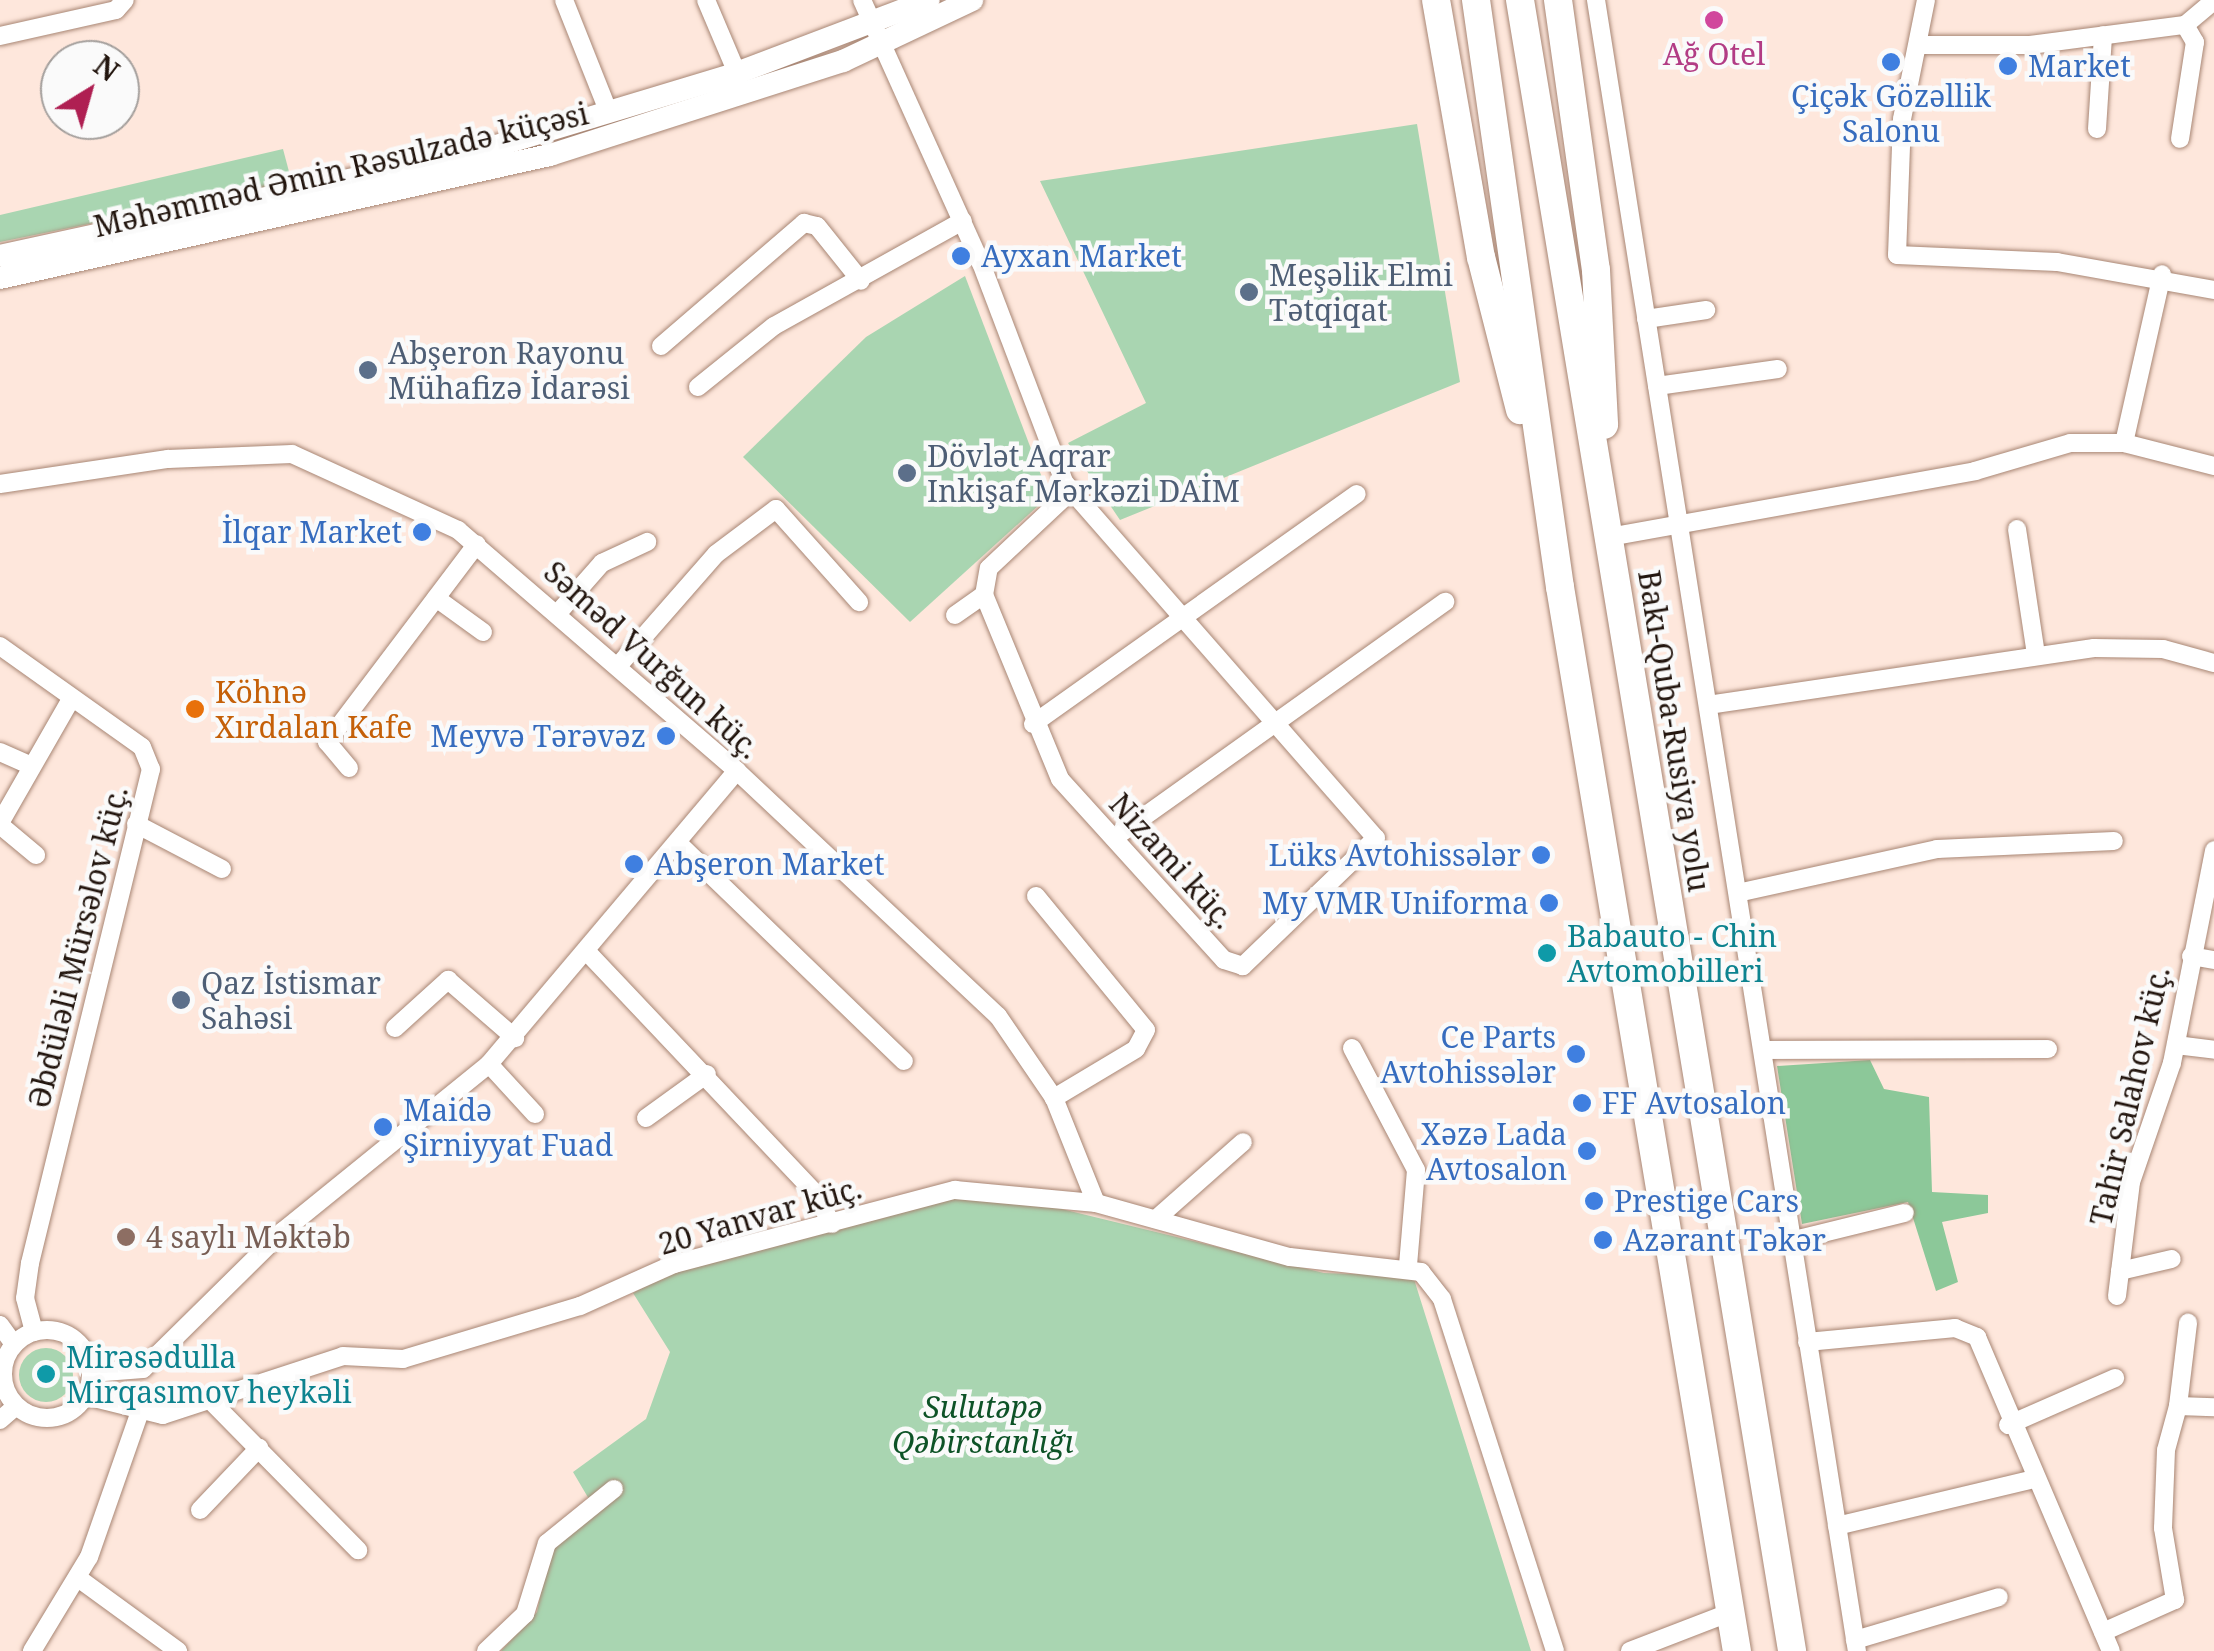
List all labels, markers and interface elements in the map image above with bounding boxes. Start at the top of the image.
marker: Ağ Otel [1703,9,1725,31]
place label: Ağ Otel [1663,36,1765,72]
north arrow [40,40,140,140]
text: N [87,46,127,89]
place label: Market [2028,48,2131,84]
marker: Çiçək Gözəllik Salonu [1880,51,1902,73]
marker: Market [1997,55,2019,77]
place label: Çiçək Gözəllik Salonu [1791,78,1991,148]
street label: Məhəmməd Əmin Rəsulzadə küçəsi [90,95,592,245]
place label: Ayxan Market [981,238,1182,274]
marker: Ayxan Market [950,245,972,267]
place label: Meşəlik Elmi Tətqiqat [1269,257,1453,328]
marker: Meşəlik Elmi Tətqiqat [1238,281,1260,303]
place label: Abşeron Rayonu Mühafizə İdarəsi [388,335,630,406]
marker: Abşeron Rayonu Mühafizə İdarəsi [357,359,379,381]
place label: Dövlət Aqrar Inkişaf Mərkəzi DAİM [927,438,1240,508]
marker: Dövlət Aqrar Inkişaf Mərkəzi DAİM [896,462,918,484]
place label: İlqar Market [222,514,402,550]
marker: İlqar Market [411,521,433,543]
street label: Səməd Vurğun küç. [537,554,767,766]
street label: Bakı-Quba-Rusiya yolu [1631,568,1717,894]
place label: Köhnə Xırdalan Kafe [215,674,412,744]
marker: Köhnə Xırdalan Kafe [184,698,206,720]
place label: Meyvə Tərəvəz [430,718,646,754]
marker: Meyvə Tərəvəz [655,725,677,747]
street label: Əbdüləli Mürsəlov küç. [21,782,135,1112]
street label: Nizami küç. [1102,786,1242,936]
place label: Lüks Avtohissələr [1269,837,1521,873]
marker: Lüks Avtohissələr [1530,844,1552,866]
place label: Abşeron Market [654,846,884,882]
marker: Abşeron Market [623,853,645,875]
place label: My VMR Uniforma [1262,885,1529,921]
marker: My VMR Uniforma [1538,892,1560,914]
place label: Babauto - Chin Avtomobilleri [1567,918,1777,988]
marker: Babauto - Chin Avtomobilleri [1536,942,1558,964]
street label: Tahir Salahov küç. [2083,963,2177,1229]
place label: Qaz İstismar Sahəsi [201,965,381,1036]
marker: Qaz İstismar Sahəsi [170,989,192,1011]
place label: Ce Parts Avtohissələr [1380,1019,1556,1090]
marker: Ce Parts Avtohissələr [1565,1043,1587,1065]
place label: FF Avtosalon [1602,1085,1786,1121]
place label: Maidə Şirniyyat Fuad [403,1092,613,1162]
marker: FF Avtosalon [1571,1092,1593,1114]
marker: Maidə Şirniyyat Fuad [372,1116,394,1138]
place label: Xəzə Lada Avtosalon [1421,1116,1567,1186]
marker: Xəzə Lada Avtosalon [1576,1140,1598,1162]
street label: 20 Yanvar küç. [654,1170,866,1262]
place label: Prestige Cars [1614,1183,1799,1219]
marker: Prestige Cars [1583,1190,1605,1212]
place label: 4 saylı Məktəb [146,1219,351,1255]
place label: Azərant Təkər [1623,1222,1826,1258]
marker: 4 saylı Məktəb [115,1226,137,1248]
marker: Azərant Təkər [1592,1229,1614,1251]
place label: Mirəsədulla Mirqasımov heykəli [66,1339,352,1410]
marker: Mirəsədulla Mirqasımov heykəli [35,1363,57,1385]
park label: Sulutəpə Qəbirstanlığı [892,1389,1074,1460]

